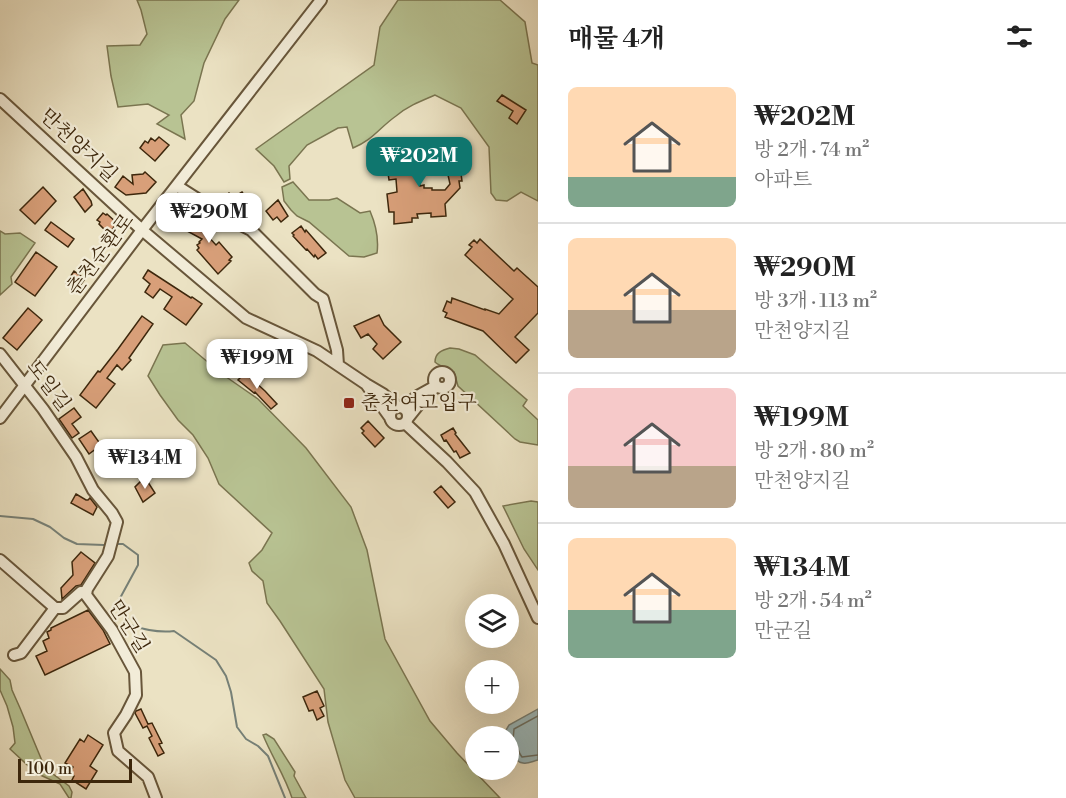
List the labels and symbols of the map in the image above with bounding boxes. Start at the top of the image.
street label: 만천양지길 [34,104,122,188]
pin: ₩202M [377,137,461,188]
pin: ₩290M [167,193,251,244]
street label: 춘천순환로 [62,209,140,301]
pin: ₩199M [215,339,299,390]
street label: 도일길 [21,355,75,417]
place label: 춘천여고입구 [361,391,477,416]
marker: 춘천여고입구 [342,396,356,410]
pin: ₩134M [103,439,187,490]
street label: 만군길 [102,596,154,658]
scale bar [18,756,132,784]

